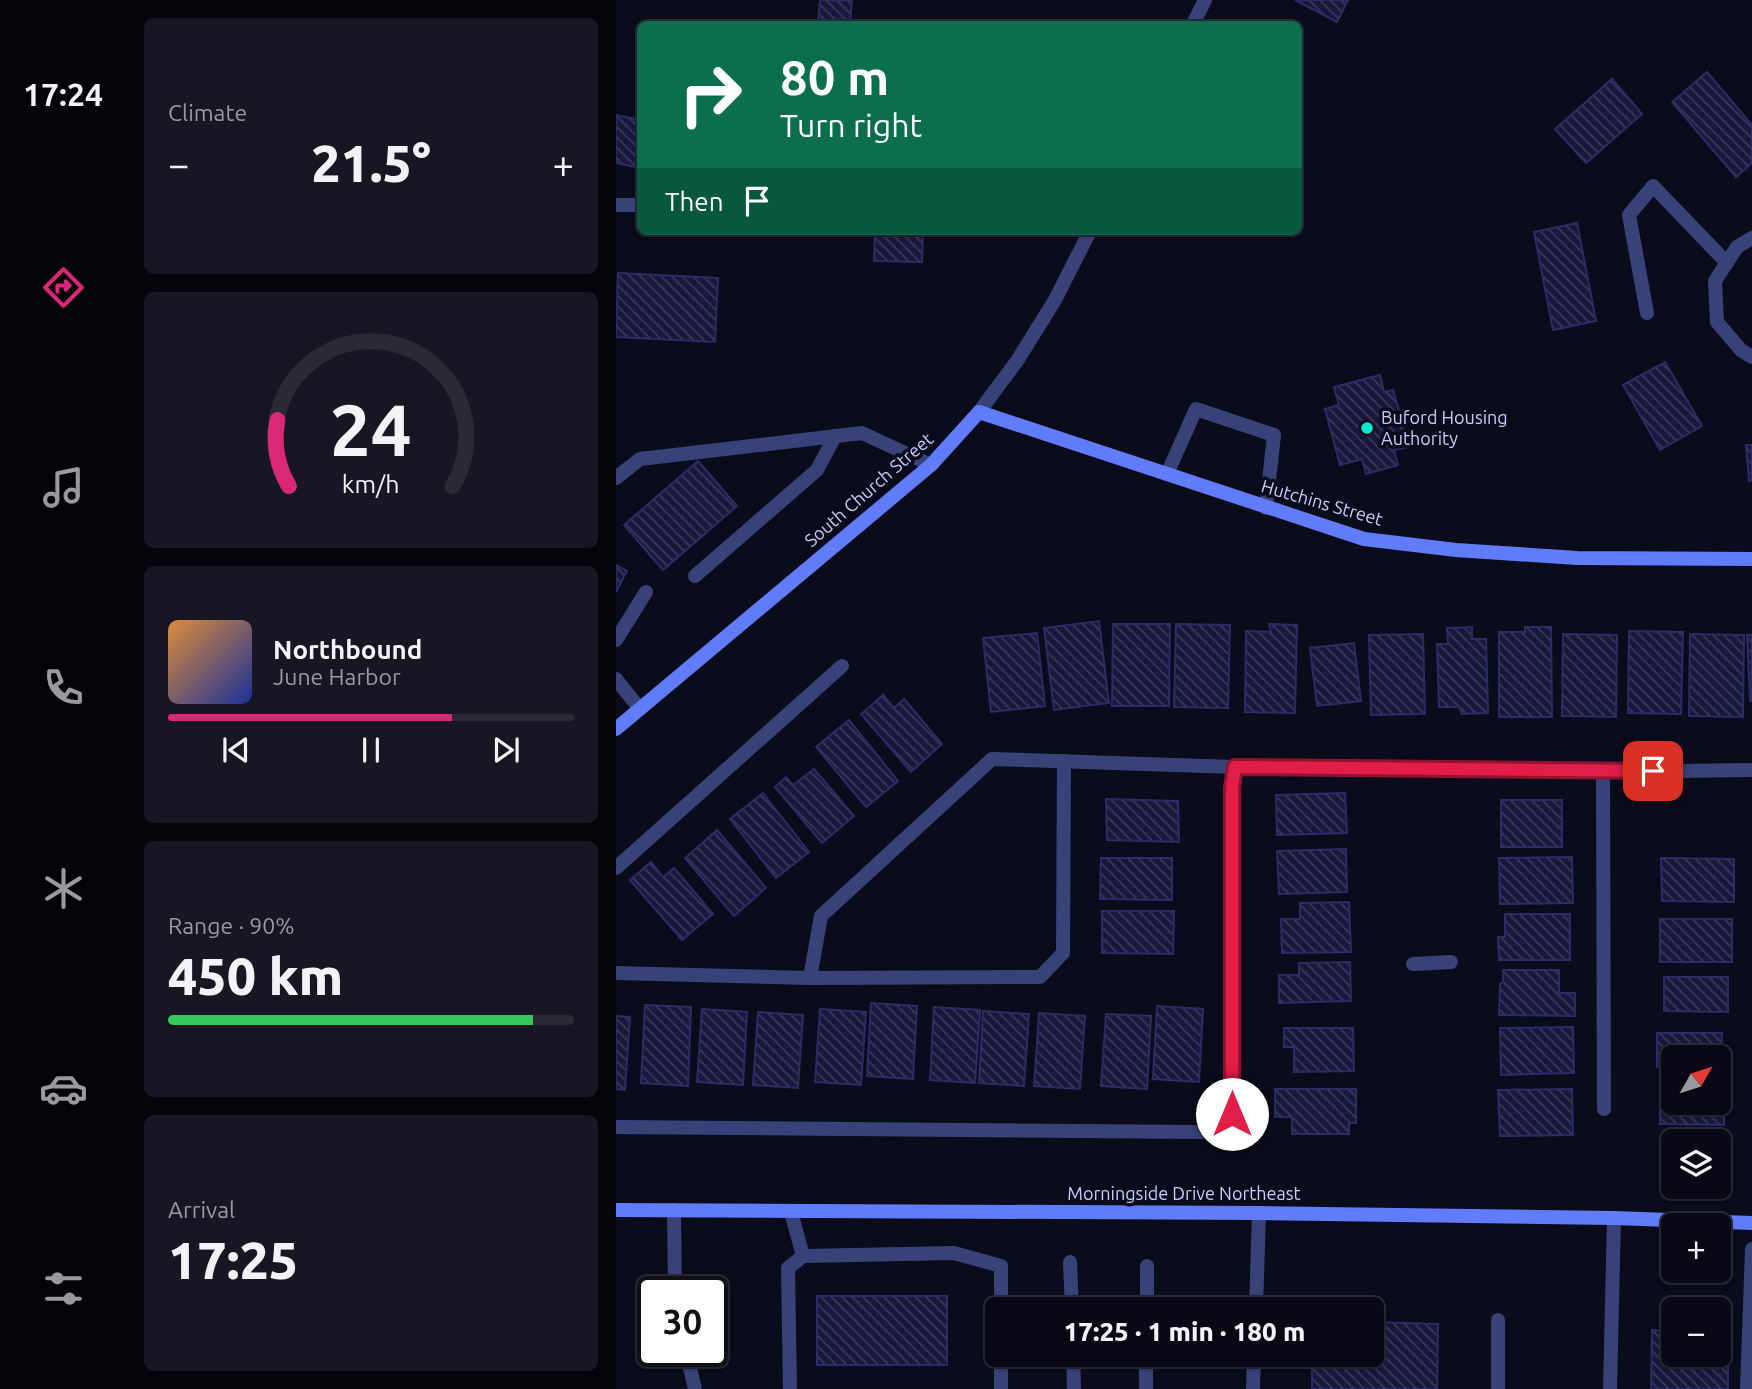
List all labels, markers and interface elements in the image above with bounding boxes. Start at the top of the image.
icon: right [665,49,756,140]
text: 80 m [780,49,889,104]
text: 17:24 [23,76,103,112]
text: Climate [168,100,247,125]
text: Turn right [780,107,922,143]
text: 21.5° [311,134,431,192]
text: − [168,143,189,185]
text: + [553,143,574,185]
icon: arrive [738,182,776,220]
text: Then [665,187,724,216]
icon: directions [39,263,88,312]
text: 24 [330,389,412,471]
place label: Buford Housing Authority [1381,407,1508,448]
marker: Buford Housing Authority [1359,420,1375,436]
street label: South Church Street [800,428,936,550]
icon: music [39,463,88,512]
text: km/h [342,470,400,498]
street label: Hutchins Street [1259,475,1385,529]
text: Northbound [273,635,422,664]
icon: phone [39,663,88,712]
text: June Harbor [273,664,401,689]
icon: previous [217,731,255,769]
icon: pause [352,731,390,769]
icon: next [487,731,525,769]
pin [1623,741,1683,801]
icon: arrive [1634,752,1672,790]
icon: climate [39,864,88,913]
text: Range · 90% [168,913,295,938]
text: 450 km [168,947,343,1005]
north arrow [1661,1045,1731,1115]
map controls [1661,1045,1731,1367]
icon: car [39,1064,88,1113]
position arrow [1195,1077,1269,1151]
button: layers [1661,1129,1731,1199]
street label: Morningside Drive Northeast [1067,1183,1301,1203]
text: Arrival [168,1197,235,1222]
button: + [1661,1213,1731,1283]
text: 17:25 [168,1231,298,1289]
icon: filters [39,1264,88,1313]
speed limit sign: 30 [637,1276,728,1367]
button: − [1661,1297,1731,1367]
text: 17:25 · 1 min · 180 m [1064,1317,1305,1346]

